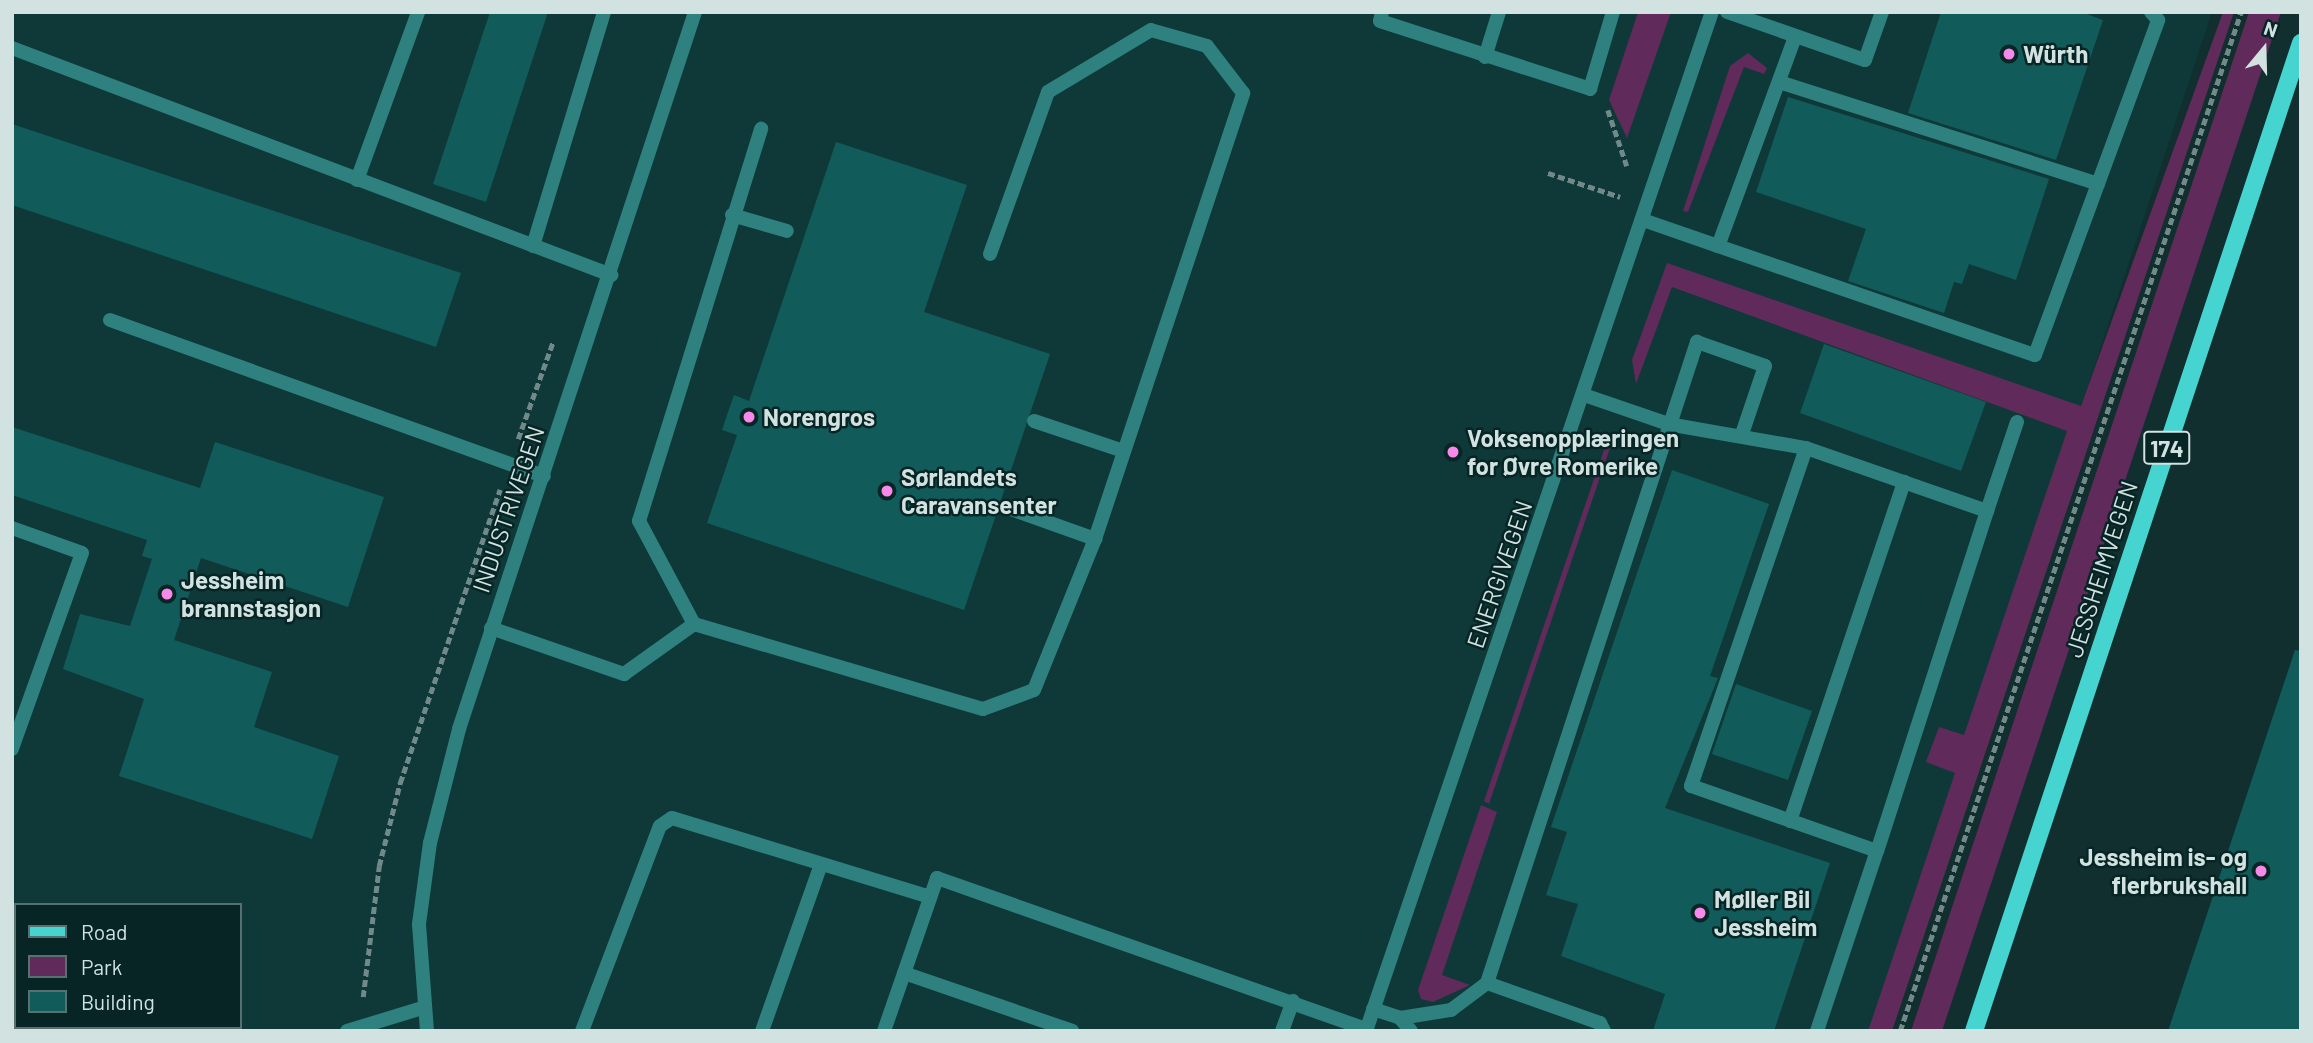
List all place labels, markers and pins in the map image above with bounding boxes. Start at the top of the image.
place label: Würth [2023,40,2088,68]
marker: Würth [2001,46,2017,62]
place label: Norengros [763,403,875,431]
marker: Norengros [741,409,757,425]
place label: Voksenopplæringen for Øvre Romerike [1467,424,1679,480]
marker: Voksenopplæringen for Øvre Romerike [1445,444,1461,460]
place label: Sørlandets Caravansenter [901,463,1057,519]
marker: Sørlandets Caravansenter [879,483,895,499]
place label: Jessheim brannstasjon [181,566,321,622]
marker: Jessheim brannstasjon [159,586,175,602]
place label: Jessheim is- og flerbrukshall [2080,843,2247,899]
marker: Jessheim is- og flerbrukshall [2253,863,2269,879]
place label: Møller Bil Jessheim [1714,885,1817,941]
marker: Møller Bil Jessheim [1692,905,1708,921]

